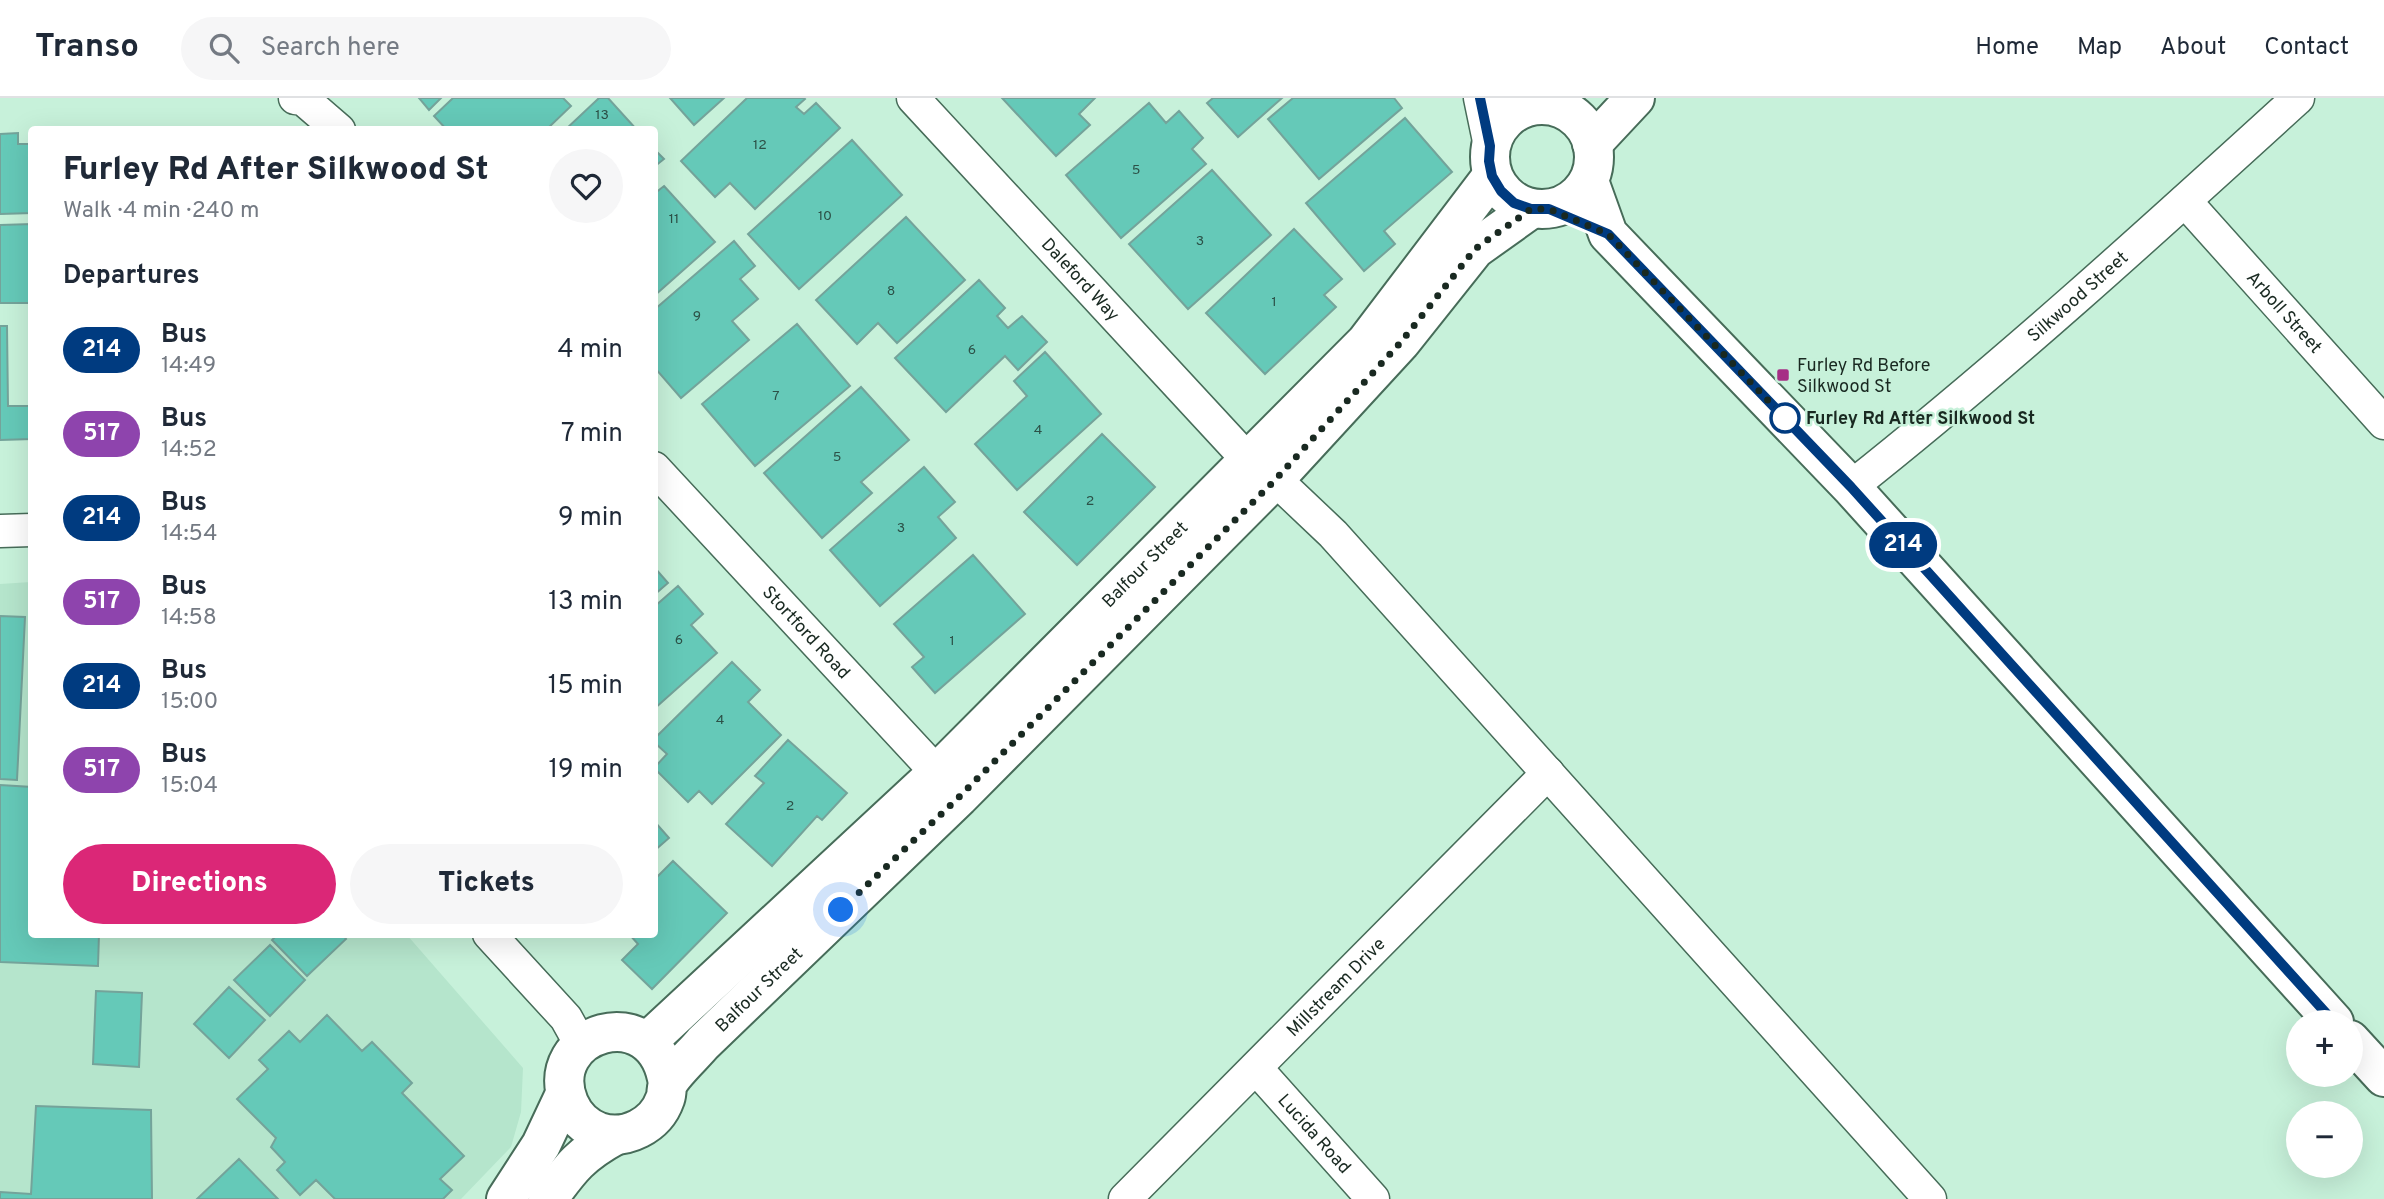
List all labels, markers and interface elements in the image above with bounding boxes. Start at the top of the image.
search box [181,17,671,80]
text: Transo [35,27,139,69]
icon: search [205,29,243,67]
text: Search here [261,32,400,65]
text: Home [1975,33,2039,63]
text: Map [2077,33,2122,63]
text: About [2160,33,2226,63]
text: Contact [2264,33,2349,63]
house number: 13 [595,107,609,124]
house number: 12 [753,137,767,154]
button: heart [549,149,623,223]
text: Furley Rd After Silkwood St [63,150,489,192]
house number: 5 [1132,162,1140,179]
text: Walk · 4 min · 240 m [63,197,259,226]
house number: 10 [818,208,832,225]
house number: 11 [669,211,679,228]
house number: 3 [1196,233,1204,250]
street label: Daleford Way [1035,234,1124,327]
street label: Silkwood Street [2023,247,2134,348]
text: Departures [63,260,200,293]
street label: Arboll Street [2240,267,2326,359]
house number: 8 [887,283,895,300]
house number: 1 [1271,294,1277,311]
house number: 9 [693,308,701,325]
text: Bus [161,319,207,352]
text: 4 min [557,334,623,367]
text: 214 [82,335,121,365]
house number: 6 [968,342,976,359]
text: 14:49 [161,352,216,381]
place label: Furley Rd Before Silkwood St [1797,355,1930,399]
marker: Furley Rd Before Silkwood St [1775,367,1791,383]
house number: 7 [772,388,780,405]
text: Bus [161,403,207,436]
marker: Furley Rd After Silkwood St [1770,403,1800,433]
place label: Furley Rd After Silkwood St [1806,408,2035,431]
text: 7 min [561,418,623,451]
text: 517 [83,419,120,449]
house number: 4 [1034,422,1042,439]
text: 14:52 [161,436,217,465]
house number: 5 [833,449,841,466]
text: Bus [161,487,207,520]
house number: 2 [1086,493,1094,510]
text: 9 min [558,502,623,535]
text: 214 [82,503,121,533]
street label: Balfour Street [1098,517,1194,613]
text: 14:54 [161,520,218,549]
house number: 3 [897,520,905,537]
line badge: 214 [1863,522,1943,568]
text: 214 [1883,530,1923,560]
text: Bus [161,571,207,604]
street label: Stortford Road [756,582,854,685]
text: 13 min [548,586,623,619]
text: 517 [83,587,120,617]
text: 14:58 [161,604,217,633]
house number: 6 [675,632,683,649]
house number: 1 [949,633,955,650]
text: Bus [161,655,207,688]
text: 15 min [548,670,623,703]
text: 214 [82,671,121,701]
text: 15:00 [161,688,218,717]
house number: 4 [716,712,724,729]
text: Bus [161,739,207,772]
text: 19 min [548,754,623,787]
text: 517 [83,755,120,785]
text: 15:04 [161,772,218,801]
house number: 2 [786,798,794,815]
button: Directions [63,844,336,924]
button: Tickets [350,844,623,924]
your location [823,892,858,927]
street label: Millstream Drive [1282,933,1391,1042]
street label: Balfour Street [711,943,808,1038]
map controls [2286,1010,2363,1178]
button: + [2286,1010,2363,1087]
street label: Lucida Road [1272,1090,1355,1179]
button: − [2286,1101,2363,1178]

